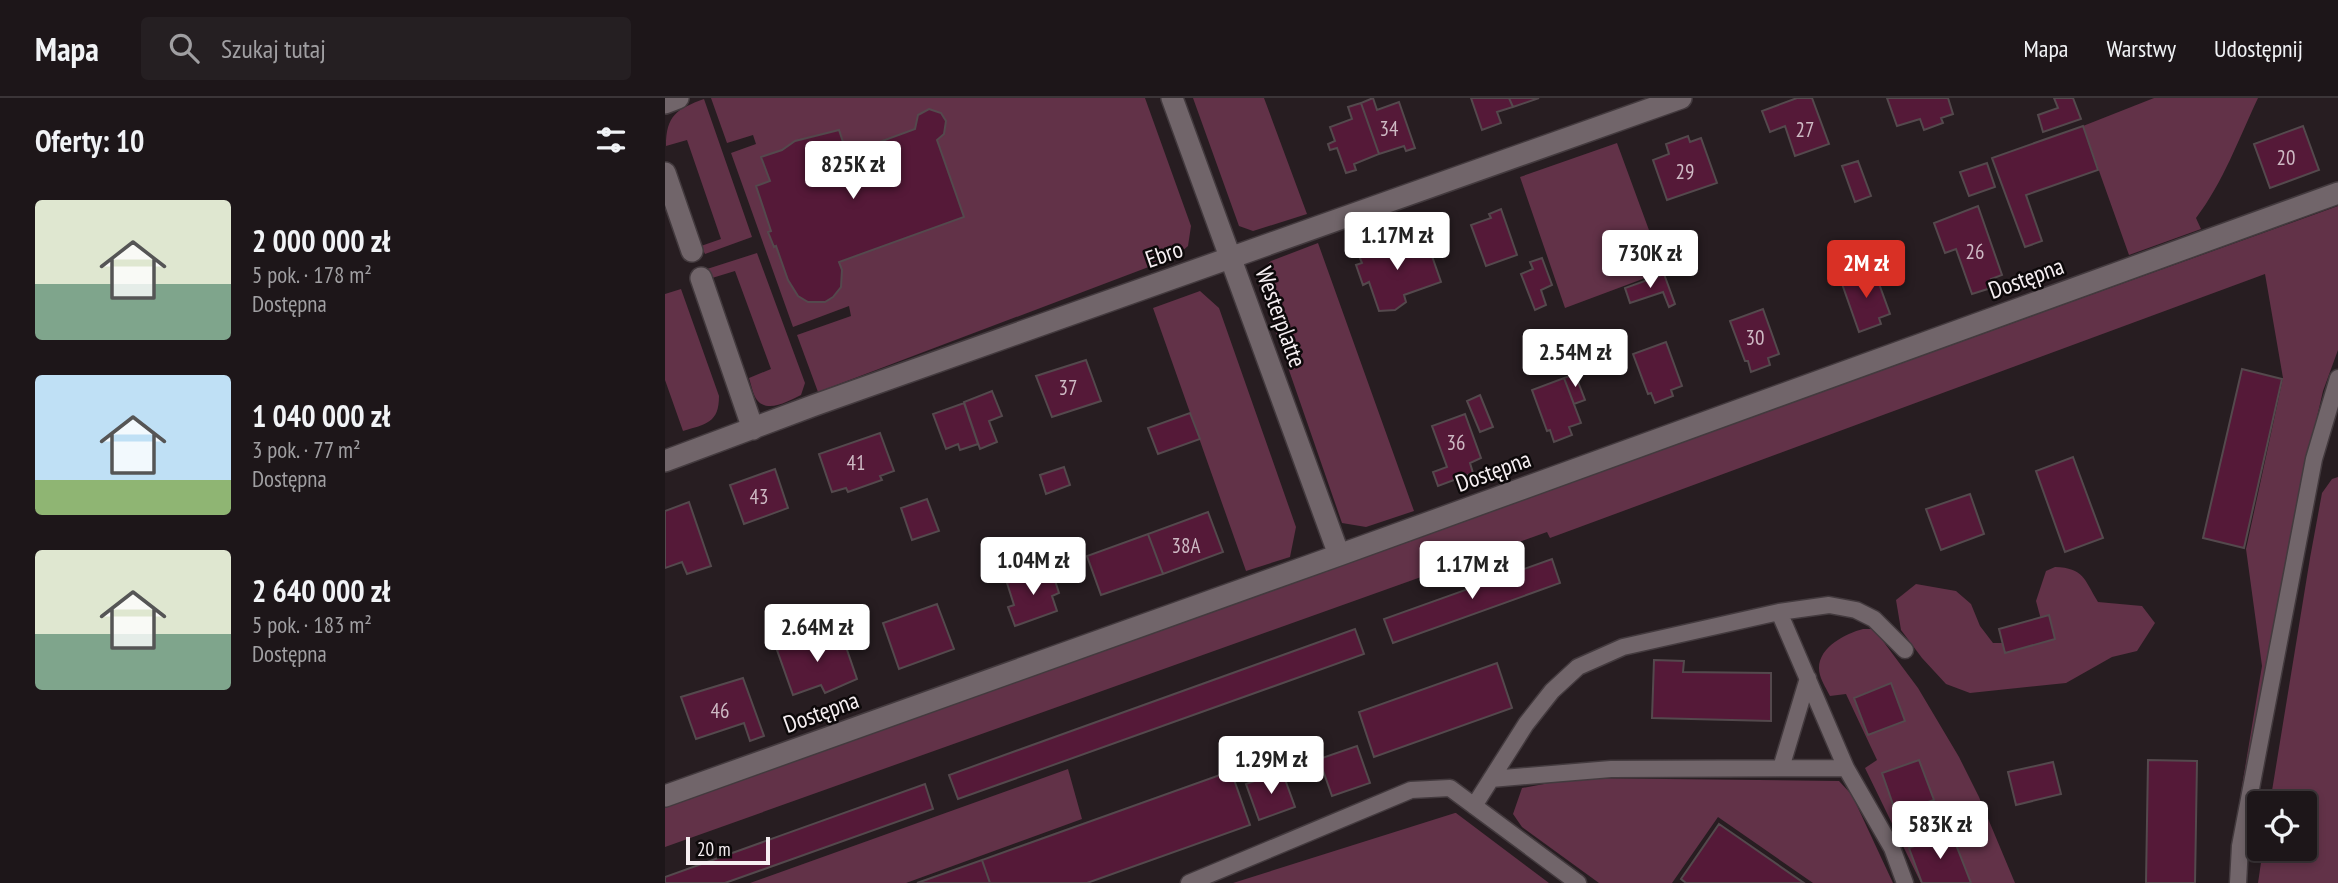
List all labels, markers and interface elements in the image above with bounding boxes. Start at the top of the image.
search box [141,17,631,80]
text: Mapa [35,27,99,70]
icon: search [165,29,203,67]
text: Szukaj tutaj [221,32,326,65]
text: Mapa [2024,33,2068,64]
text: Warstwy [2106,33,2176,64]
text: Udostępnij [2214,33,2303,64]
house number: 34 [1380,115,1399,142]
house number: 27 [1796,116,1814,143]
text: Oferty: 10 [35,121,144,160]
icon: filters [592,121,630,159]
pin: 825K zł [788,141,918,201]
house number: 20 [2277,144,2295,171]
text: 825K zł [821,149,885,178]
house number: 29 [1676,158,1694,185]
pin: 1.17M zł [1325,212,1469,272]
text: 1.17M zł [1361,220,1433,249]
text: 2 000 000 zł [252,221,390,260]
icon: home [91,228,175,312]
pin: 730K zł [1585,230,1715,290]
street label: Ebro [1141,233,1187,275]
text: 730K zł [1618,238,1682,267]
house number: 26 [1966,238,1984,265]
pin: 2M zł [1817,240,1915,300]
text: 2M zł [1843,248,1889,277]
street label: Dostępna [1984,250,2068,306]
text: 5 pok. · 178 m² [252,260,372,289]
street label: Westerplatte [1249,262,1313,372]
text: Dostępna [252,289,327,318]
house number: 30 [1746,324,1764,351]
pin: 2.54M zł [1503,330,1647,389]
text: 2.54M zł [1539,337,1611,366]
house number: 37 [1059,374,1077,401]
text: 1 040 000 zł [252,396,390,435]
icon: home [91,403,175,487]
house number: 36 [1447,429,1465,456]
text: 3 pok. · 77 m² [252,435,360,464]
street label: Dostępna [1451,443,1535,499]
house number: 41 [847,449,865,476]
text: Dostępna [252,464,327,493]
house number: 43 [750,483,768,510]
house number: 38A [1172,532,1200,559]
pin: 1.04M zł [961,538,1105,597]
pin: 1.17M zł [1400,542,1544,601]
text: 1.04M zł [997,545,1069,574]
text: 1.17M zł [1436,549,1508,578]
text: 2 640 000 zł [252,571,390,610]
icon: home [91,578,175,662]
pin: 2.64M zł [745,604,889,664]
text: 5 pok. · 183 m² [252,610,372,639]
text: 2.64M zł [781,612,853,641]
text: Dostępna [252,639,327,668]
street label: Dostępna [779,684,863,740]
house number: 46 [711,697,729,724]
pin: 1.29M zł [1199,736,1343,796]
text: 1.29M zł [1235,744,1307,773]
map controls [2247,791,2317,861]
button: locate [2247,791,2317,861]
pin: 583K zł [1875,802,2005,861]
text: 583K zł [1908,809,1972,838]
scale bar [686,834,770,866]
text: 20 m [697,837,731,861]

